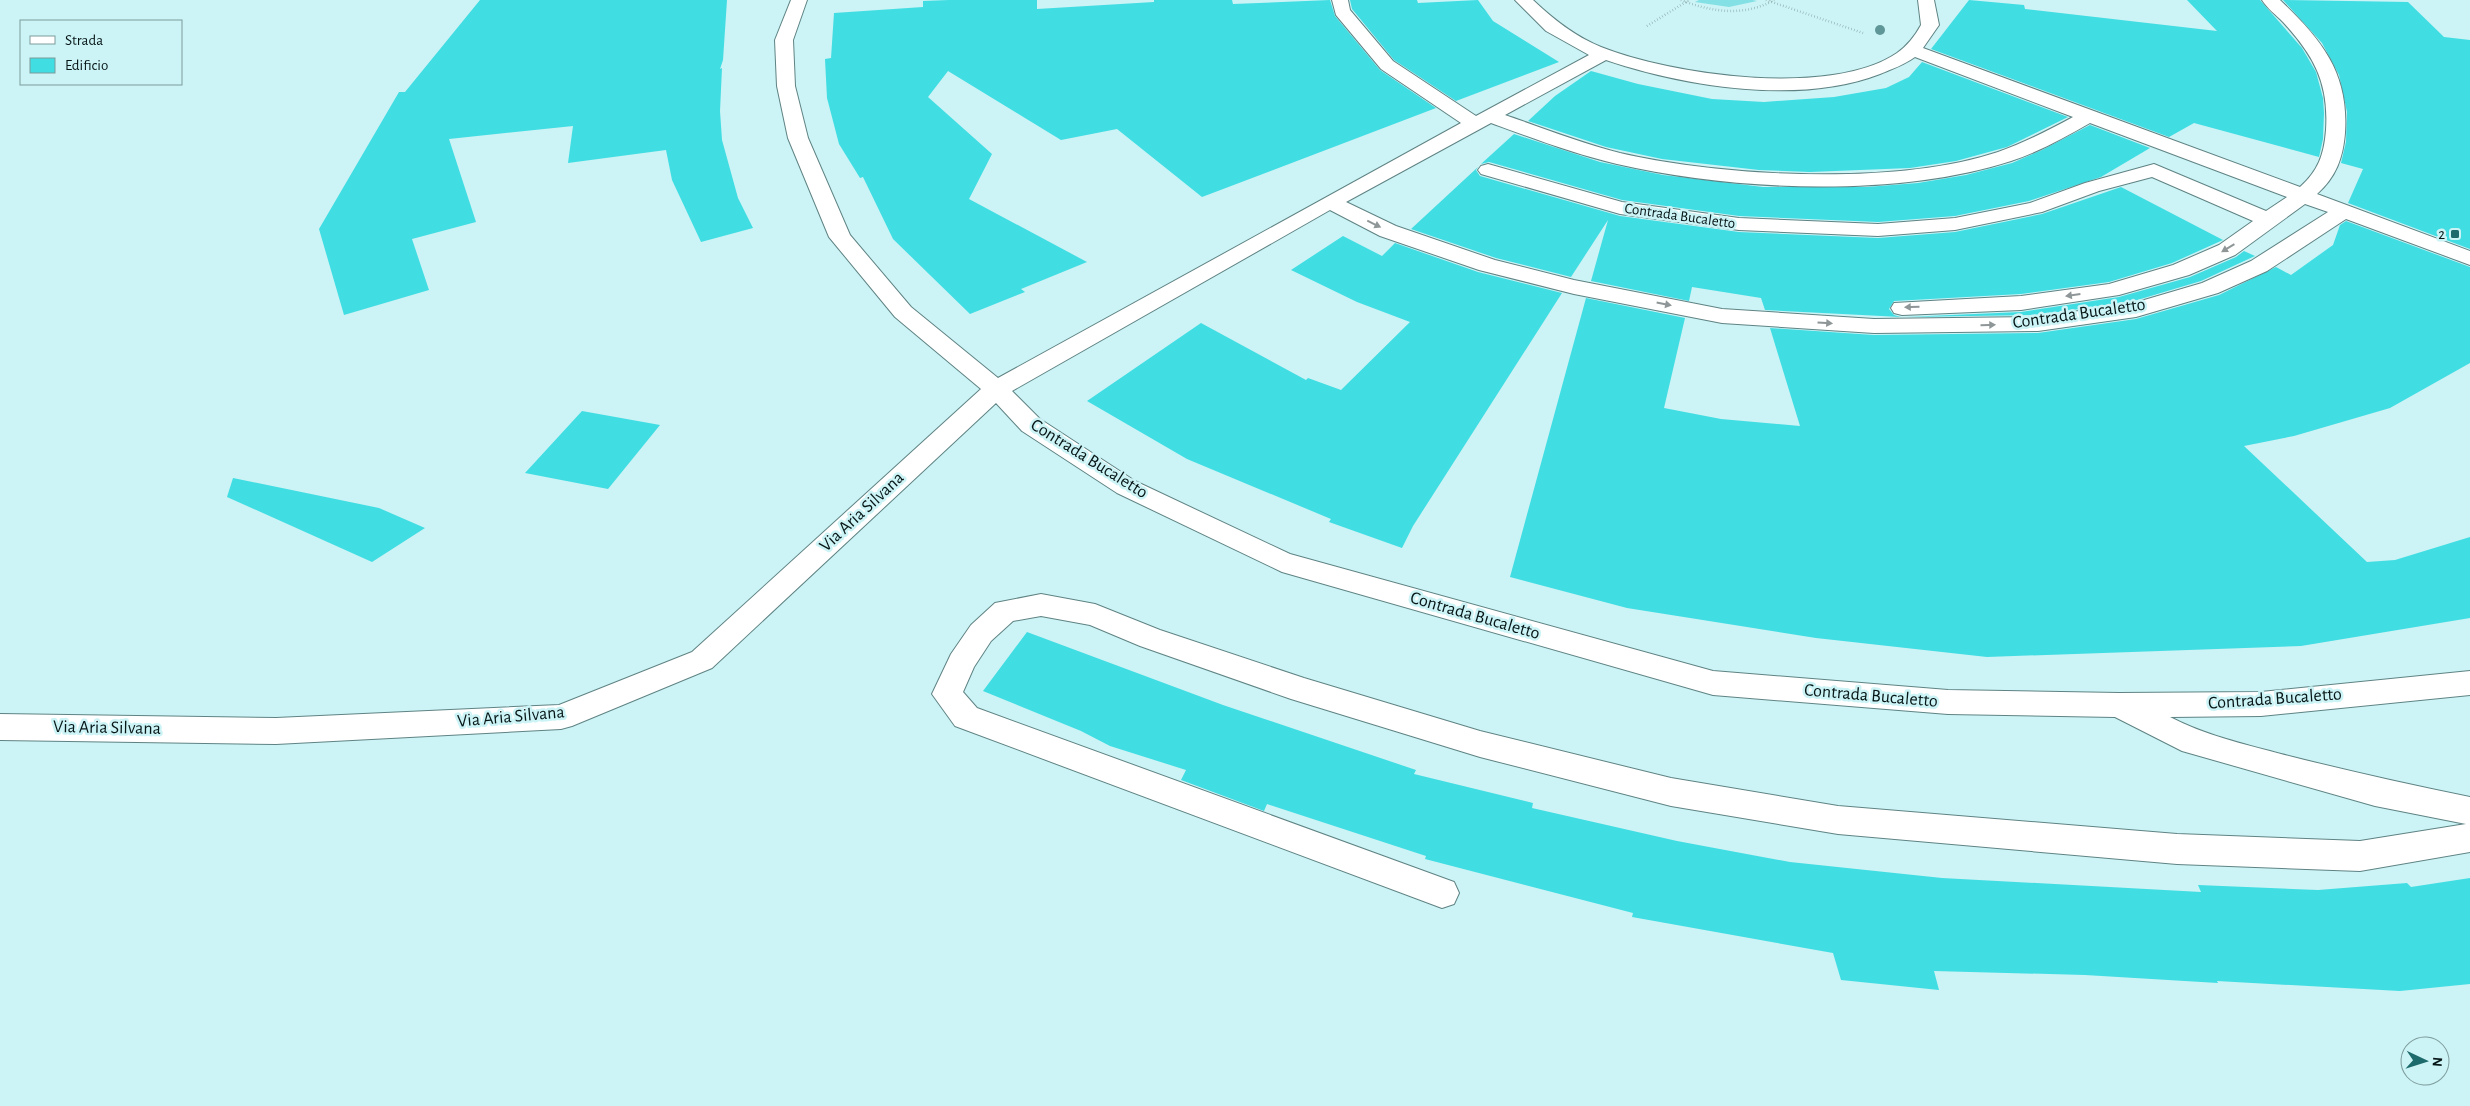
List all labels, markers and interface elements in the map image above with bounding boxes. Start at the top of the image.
legend [20,20,182,85]
text: Strada [65,33,103,48]
text: Edificio [65,58,108,73]
street label: Contrada Bucaletto [1624,201,1736,231]
one-way arrow [1366,220,1381,228]
place label: 2 [2438,227,2445,242]
marker: 2 [2449,228,2461,240]
one-way arrow [2221,244,2235,253]
one-way arrow [2065,291,2081,299]
street label: Contrada Bucaletto [2011,296,2147,332]
one-way arrow [1657,301,1673,309]
one-way arrow [1903,304,1919,312]
one-way arrow [1818,319,1834,327]
one-way arrow [1980,320,1996,328]
street label: Contrada Bucaletto [1027,416,1151,502]
street label: Via Aria Silvana [816,469,908,555]
street label: Contrada Bucaletto [1408,589,1542,643]
street label: Contrada Bucaletto [1804,681,1939,711]
street label: Contrada Bucaletto [2208,685,2343,713]
street label: Via Aria Silvana [457,703,565,731]
street label: Via Aria Silvana [53,718,161,738]
north arrow [2400,1036,2450,1086]
text: N [2430,1056,2444,1067]

